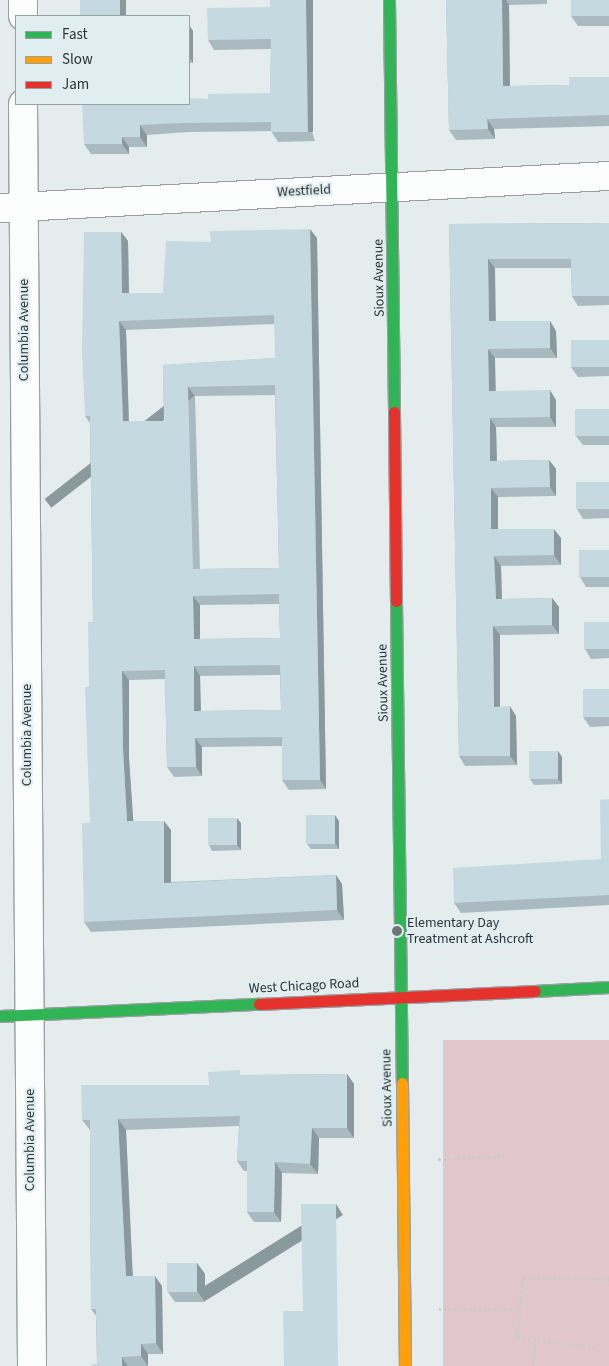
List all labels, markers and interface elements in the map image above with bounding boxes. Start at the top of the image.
legend [15,15,190,105]
text: Fast [62,24,88,45]
text: Slow [62,49,93,70]
text: Jam [62,74,89,95]
street label: Westfield [277,181,331,201]
street label: Sioux Avenue [370,239,388,317]
street label: Columbia Avenue [16,279,32,381]
street label: Sioux Avenue [374,644,392,722]
street label: Columbia Avenue [19,684,35,786]
place label: Elementary Day Treatment at Ashcroft [407,915,533,948]
marker: Elementary Day Treatment at Ashcroft [391,925,403,937]
street label: West Chicago Road [248,975,360,997]
street label: Sioux Avenue [378,1049,396,1127]
street label: Columbia Avenue [22,1089,38,1191]

